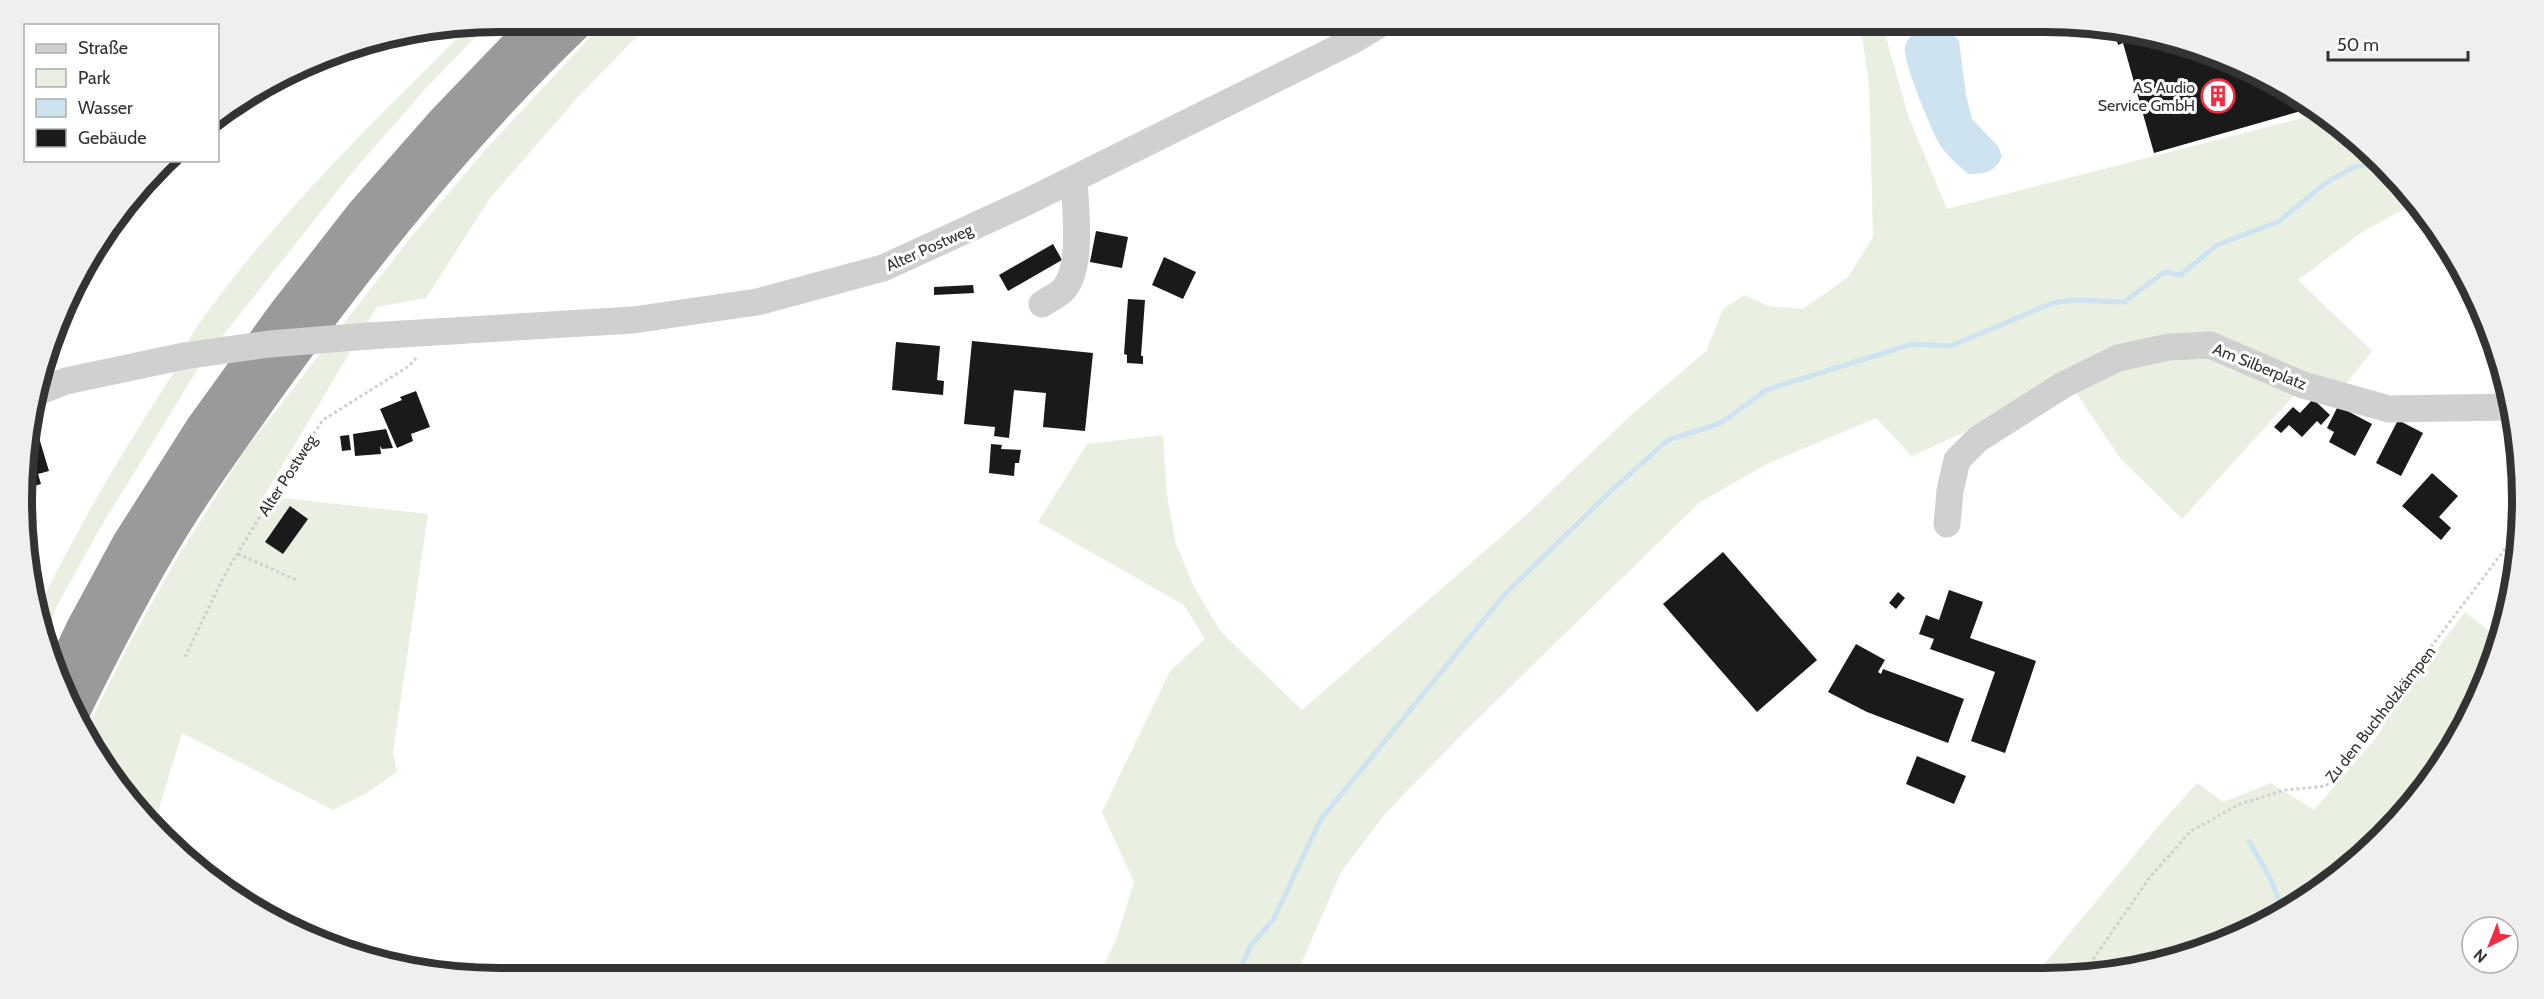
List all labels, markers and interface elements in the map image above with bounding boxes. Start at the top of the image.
legend [24,24,219,162]
scale bar [2328,24,2468,62]
text: 50 m [2337,34,2379,56]
text: Straße [78,37,128,59]
text: Park [78,67,111,89]
place label: AS Audio Service GmbH [2098,78,2195,115]
building icon: AS Audio Service GmbH [2200,78,2236,114]
text: Wasser [78,97,133,119]
text: Gebäude [78,127,147,149]
street label: Alter Postweg [883,219,977,275]
street label: Am Silberplatz [2210,339,2310,394]
street label: Alter Postweg [254,430,321,519]
street label: Zu den Buchholzkämpen [2321,643,2439,786]
north arrow [2460,915,2520,975]
text: N [2470,945,2491,967]

